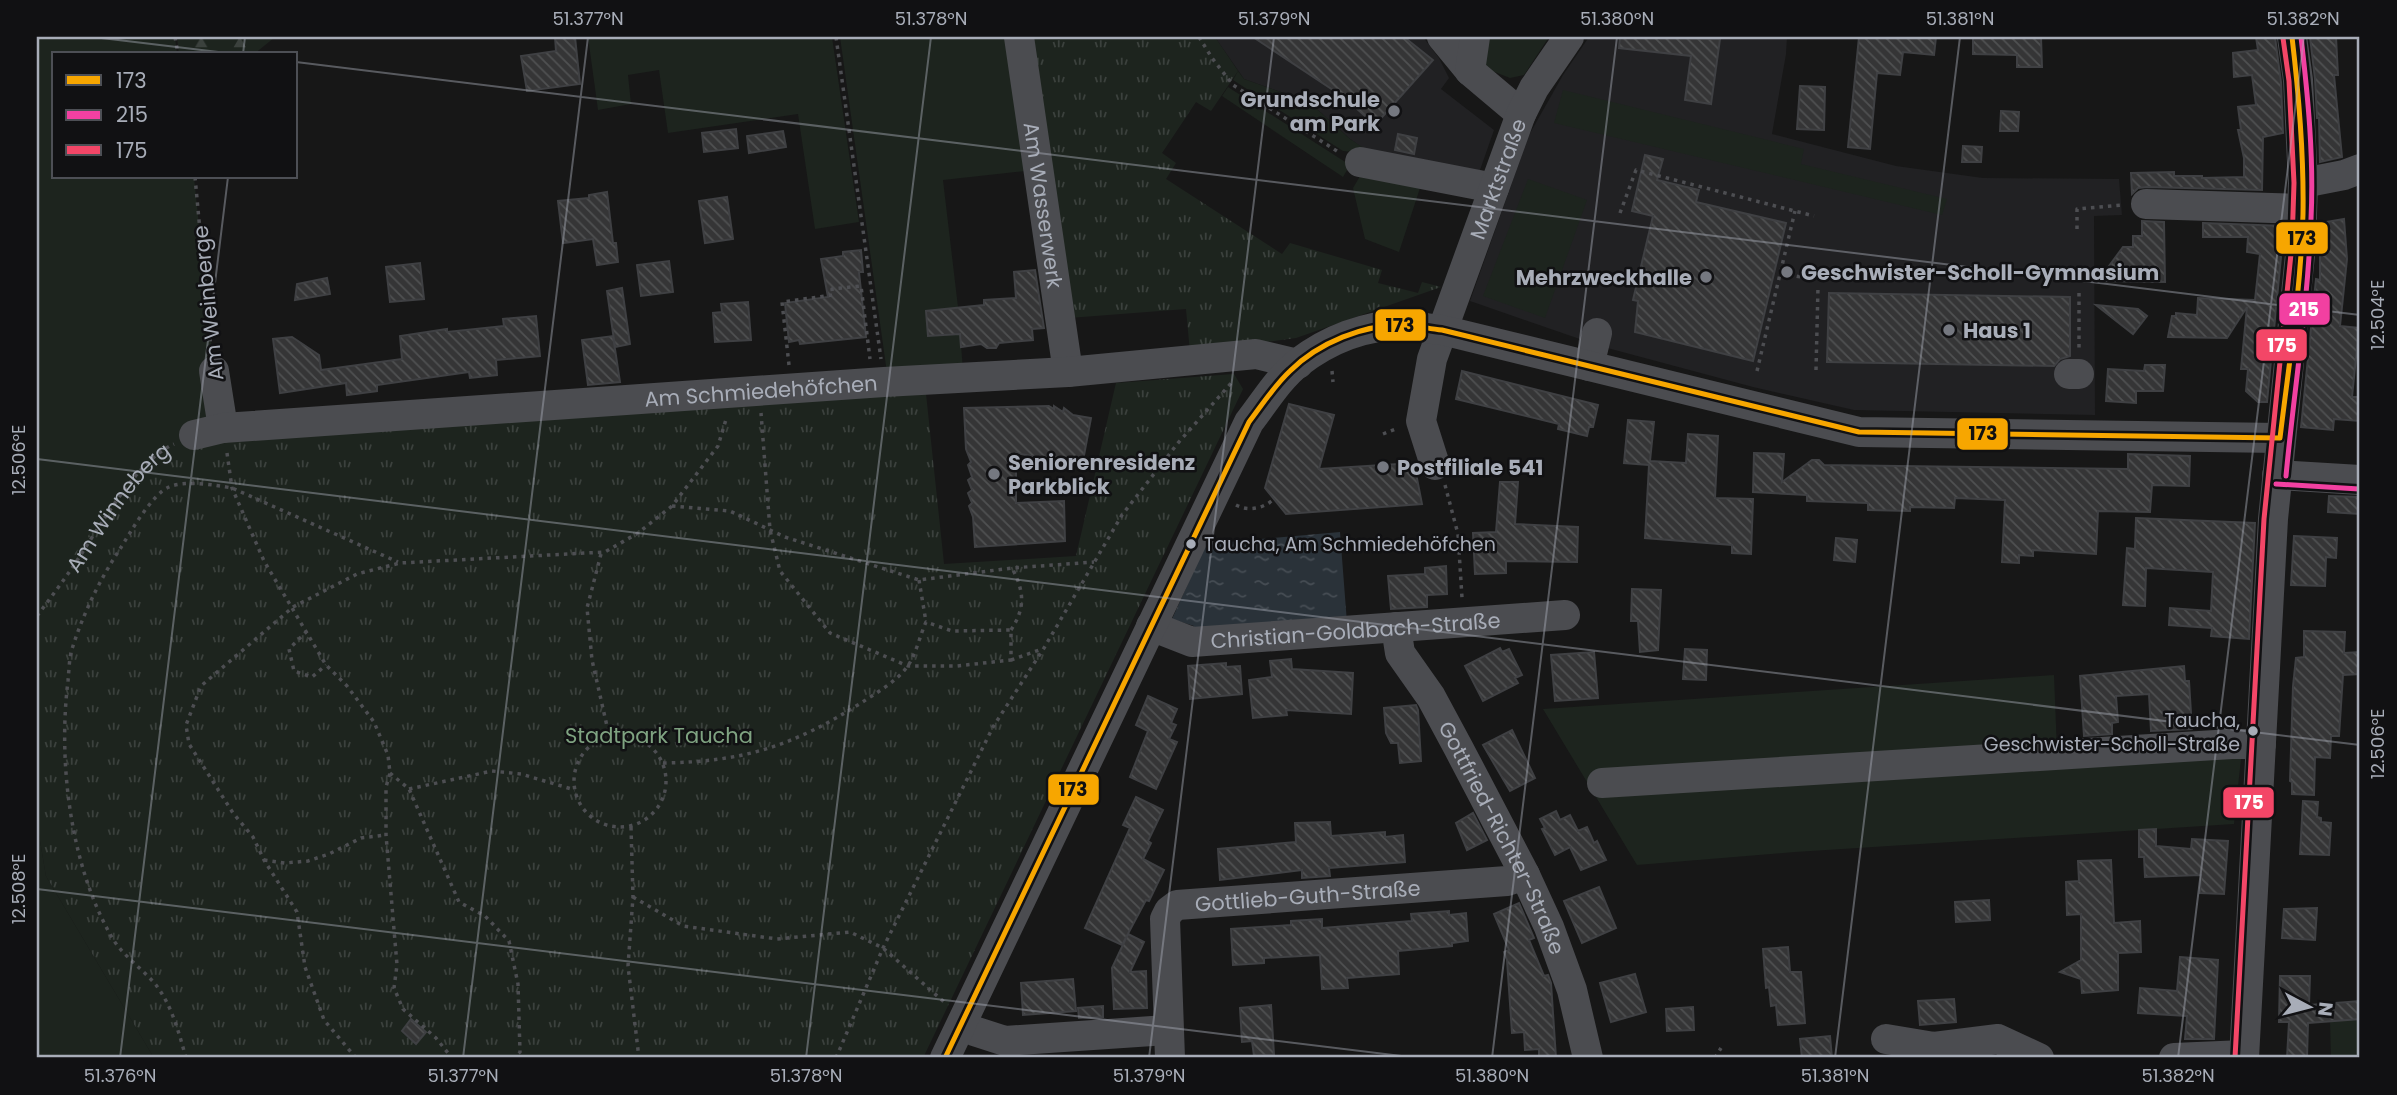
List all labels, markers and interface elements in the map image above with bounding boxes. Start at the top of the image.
text: 51.377°N [552,6,624,31]
text: 51.378°N [895,6,967,31]
text: 51.379°N [1238,6,1310,31]
text: 51.380°N [1580,6,1654,31]
text: 51.381°N [1926,6,1994,31]
text: 51.382°N [2266,6,2340,31]
legend [52,52,298,178]
text: 173 [116,66,147,95]
place label: Grundschule am Park [1241,85,1380,138]
text: 215 [116,100,148,129]
marker: Grundschule am Park [1386,103,1402,119]
street label: Marktstraße [1462,114,1533,243]
street label: Am Wasserwerk [1017,120,1070,291]
text: 175 [116,136,147,165]
line badge: 173 [2275,221,2329,255]
street label: Am Weinberge [185,224,231,382]
text: 173 [2288,225,2316,252]
place label: Geschwister-Scholl-Gymnasium [1801,258,2159,287]
place label: Mehrzweckhalle [1516,263,1692,292]
marker: Geschwister-Scholl-Gymnasium [1779,264,1795,280]
marker: Mehrzweckhalle [1698,269,1714,285]
text: 12.504°E [2365,280,2390,350]
line badge: 215 [2278,292,2331,326]
text: 215 [2289,296,2319,323]
line badge: 173 [1374,308,1427,342]
text: 173 [1386,312,1414,339]
place label: Haus 1 [1963,316,2031,345]
marker: Haus 1 [1941,322,1957,338]
line badge: 175 [2255,328,2308,362]
text: 175 [2267,332,2297,359]
street label: Am Schmiedehöfchen [643,368,878,413]
line badge: 173 [1956,417,2009,451]
text: 173 [1969,420,1997,447]
text: 12.506°E [6,425,31,495]
street label: Am Winneberg [59,435,176,578]
place label: Seniorenresidenz Parkblick [1008,448,1195,501]
place label: Postfiliale 541 [1397,453,1543,482]
marker: Postfiliale 541 [1375,459,1391,475]
marker: Seniorenresidenz Parkblick [986,466,1002,482]
place label: Taucha, Am Schmiedehöfchen [1204,531,1496,558]
marker: Taucha, Am Schmiedehöfchen [1184,537,1198,551]
street label: Christian-Goldbach-Straße [1210,605,1501,655]
place label: Taucha, Geschwister-Scholl-Straße [1984,707,2240,758]
text: 12.506°E [2365,709,2390,779]
street label: Gottfried-Richter-Straße [1432,716,1572,958]
park label: Stadtpark Taucha [565,721,753,750]
marker: Taucha, Geschwister-Scholl-Straße [2246,724,2260,738]
line badge: 173 [1047,773,1100,806]
text: 173 [1059,776,1087,803]
line badge: 175 [2222,786,2275,819]
text: 175 [2234,789,2264,816]
text: 12.508°E [6,854,31,924]
street label: Gottlieb-Guth-Straße [1194,873,1421,918]
north arrow [2274,972,2344,1042]
text: N [2311,1000,2340,1018]
text: 51.376°N [84,1063,156,1088]
text: 51.377°N [427,1063,499,1088]
text: 51.378°N [770,1063,842,1088]
text: 51.379°N [1113,1063,1185,1088]
text: 51.380°N [1455,1063,1529,1088]
text: 51.381°N [1801,1063,1869,1088]
text: 51.382°N [2141,1063,2215,1088]

